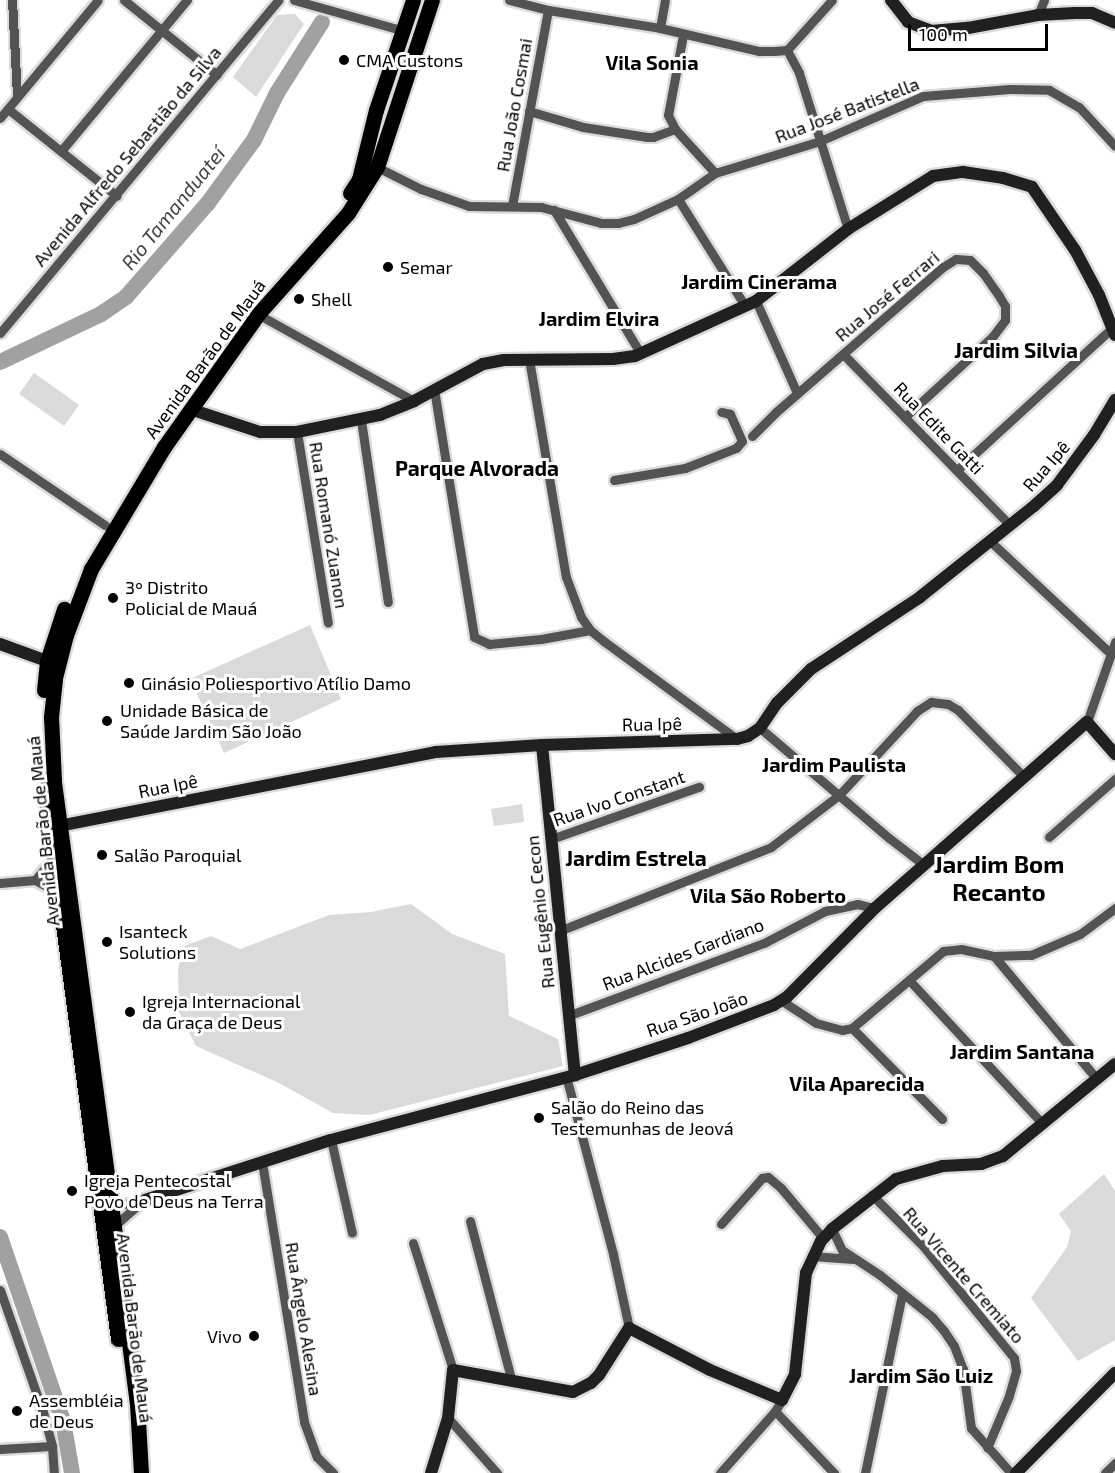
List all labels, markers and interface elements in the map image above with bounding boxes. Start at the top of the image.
scale bar [911,12,1050,50]
text: 100 m [919,23,968,45]
street label: Rua João Cosmai [492,36,536,174]
street label: Avenida Alfredo Sebastião da Silva [28,41,226,271]
place label: CMA Custons [356,49,464,71]
district label: Vila Sonia [605,50,699,74]
marker: CMA Custons [337,53,351,67]
street label: Rua José Batistella [772,72,922,148]
water label: Rio Tamanduateí [116,141,230,275]
street label: Rua José Ferrari [830,246,944,346]
place label: Semar [400,256,453,278]
marker: Semar [381,260,395,274]
district label: Jardim Cinerama [681,269,837,293]
street label: Avenida Barão de Mauá [140,275,270,443]
place label: Shell [311,288,352,310]
marker: Shell [292,292,306,306]
district label: Jardim Elvira [538,306,660,330]
district label: Jardim Silvia [954,337,1078,363]
street label: Rua Edite Gatti [890,377,988,479]
street label: Rua Ipê [1018,436,1074,496]
street label: Rua Romanó Zuanon [305,440,353,610]
district label: Parque Alvorada [395,455,559,481]
place label: 3º Distrito Policial de Mauá [125,577,258,620]
marker: 3º Distrito Policial de Mauá [106,591,120,605]
place label: Ginásio Poliesportivo Atílio Damo [141,672,411,694]
marker: Ginásio Poliesportivo Atílio Damo [122,676,136,690]
place label: Unidade Básica de Saúde Jardim São João [120,700,303,742]
marker: Unidade Básica de Saúde Jardim São João [98,712,116,730]
street label: Rua Ipê [622,713,682,735]
street label: Avenida Barão de Mauá [22,735,64,927]
district label: Jardim Paulista [762,752,906,776]
street label: Rua Ivo Constant [550,765,688,831]
street label: Rua Ipê [136,770,200,802]
street label: Rua Eugênio Cecon [521,834,559,990]
place label: Salão Paroquial [114,844,241,866]
district label: Jardim Estrela [565,845,707,871]
marker: Salão Paroquial [95,848,109,862]
district label: Jardim Bom Recanto [934,850,1064,906]
district label: Vila São Roberto [690,883,846,907]
street label: Rua Alcides Gardiano [599,913,767,995]
place label: Isanteck Solutions [119,921,196,964]
marker: Isanteck Solutions [100,935,114,949]
street label: Rua São João [643,987,751,1041]
place label: Igreja Internacional da Graça de Deus [142,991,300,1034]
marker: Igreja Internacional da Graça de Deus [123,1005,137,1019]
district label: Jardim Santana [950,1039,1094,1063]
district label: Vila Aparecida [789,1071,925,1095]
place label: Salão do Reino das Testemunhas de Jeová [551,1097,734,1140]
marker: Salão do Reino das Testemunhas de Jeová [532,1111,546,1125]
place label: Igreja Pentecostal Povo de Deus na Terra [84,1170,264,1212]
marker: Igreja Pentecostal Povo de Deus na Terra [65,1184,79,1198]
street label: Rua Vicente Cremiato [899,1202,1029,1348]
street label: Avenida Barão de Mauá [113,1232,157,1424]
street label: Rua Ângelo Alesina [281,1240,327,1398]
place label: Vivo [207,1325,242,1347]
marker: Vivo [247,1329,261,1343]
district label: Jardim São Luiz [849,1363,993,1387]
place label: Assembléia de Deus [29,1390,124,1432]
marker: Assembléia de Deus [10,1404,24,1418]

